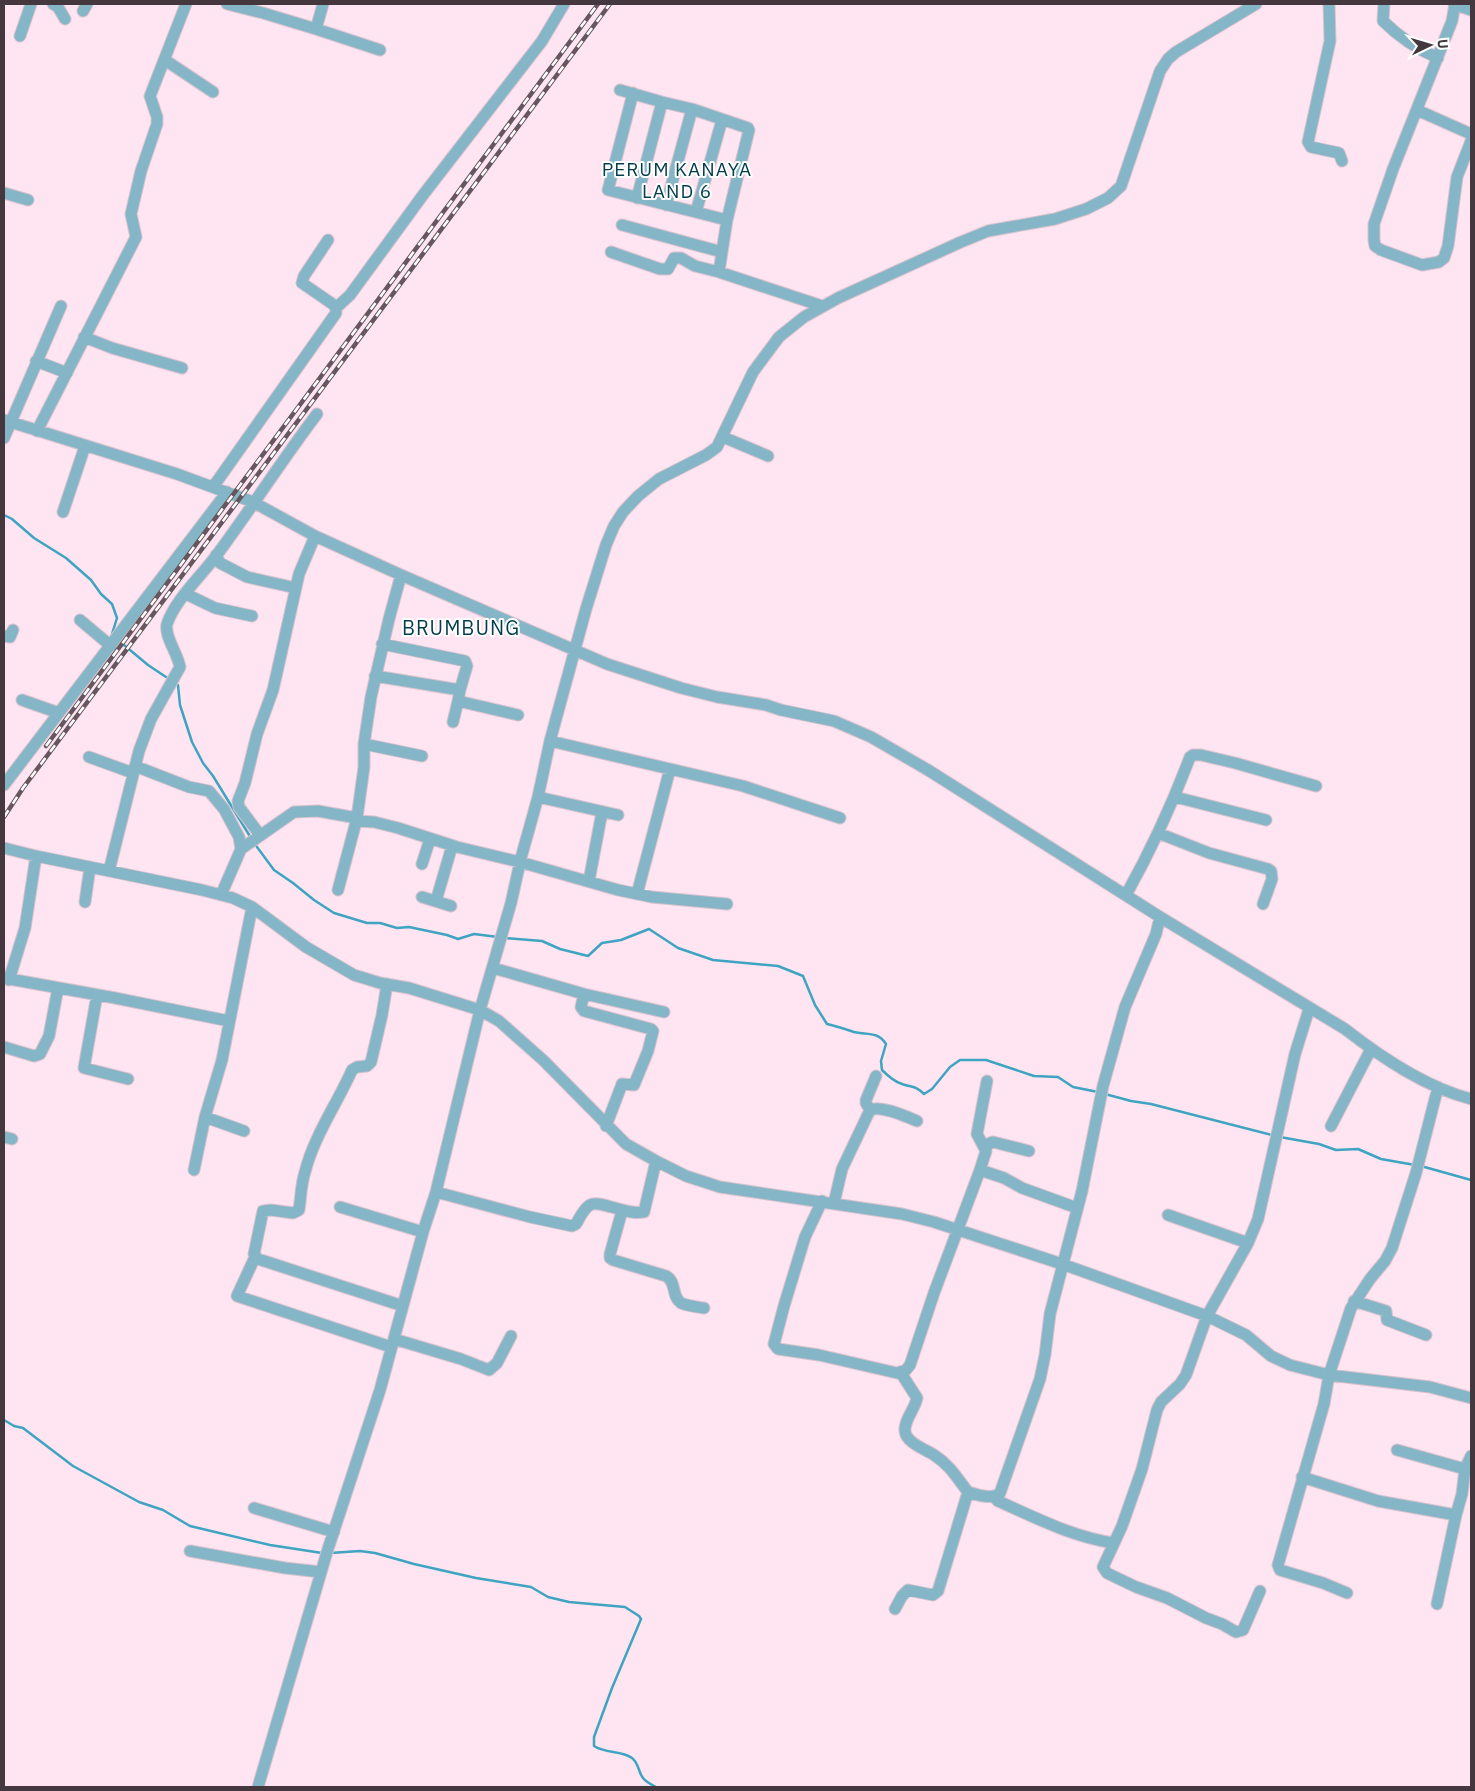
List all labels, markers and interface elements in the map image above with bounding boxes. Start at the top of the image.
north arrow [1405,20,1455,70]
text: U [1434,38,1452,49]
district label: PERUM KANAYA LAND 6 [602,157,752,203]
district label: BRUMBUNG [402,614,520,641]

